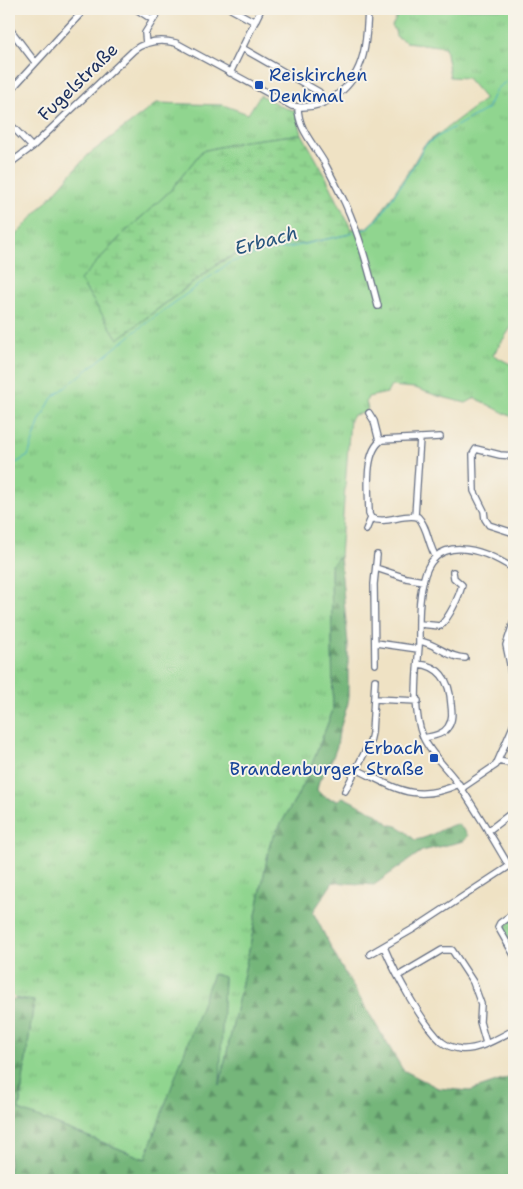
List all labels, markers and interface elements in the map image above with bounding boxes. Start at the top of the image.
street label: Fugelstraße [33,38,123,126]
place label: Reiskirchen Denkmal [269,63,367,108]
marker: Reiskirchen Denkmal [253,79,265,91]
water label: Erbach [232,220,300,261]
place label: Erbach Brandenburger Straße [230,736,424,781]
marker: Erbach Brandenburger Straße [428,752,440,764]

